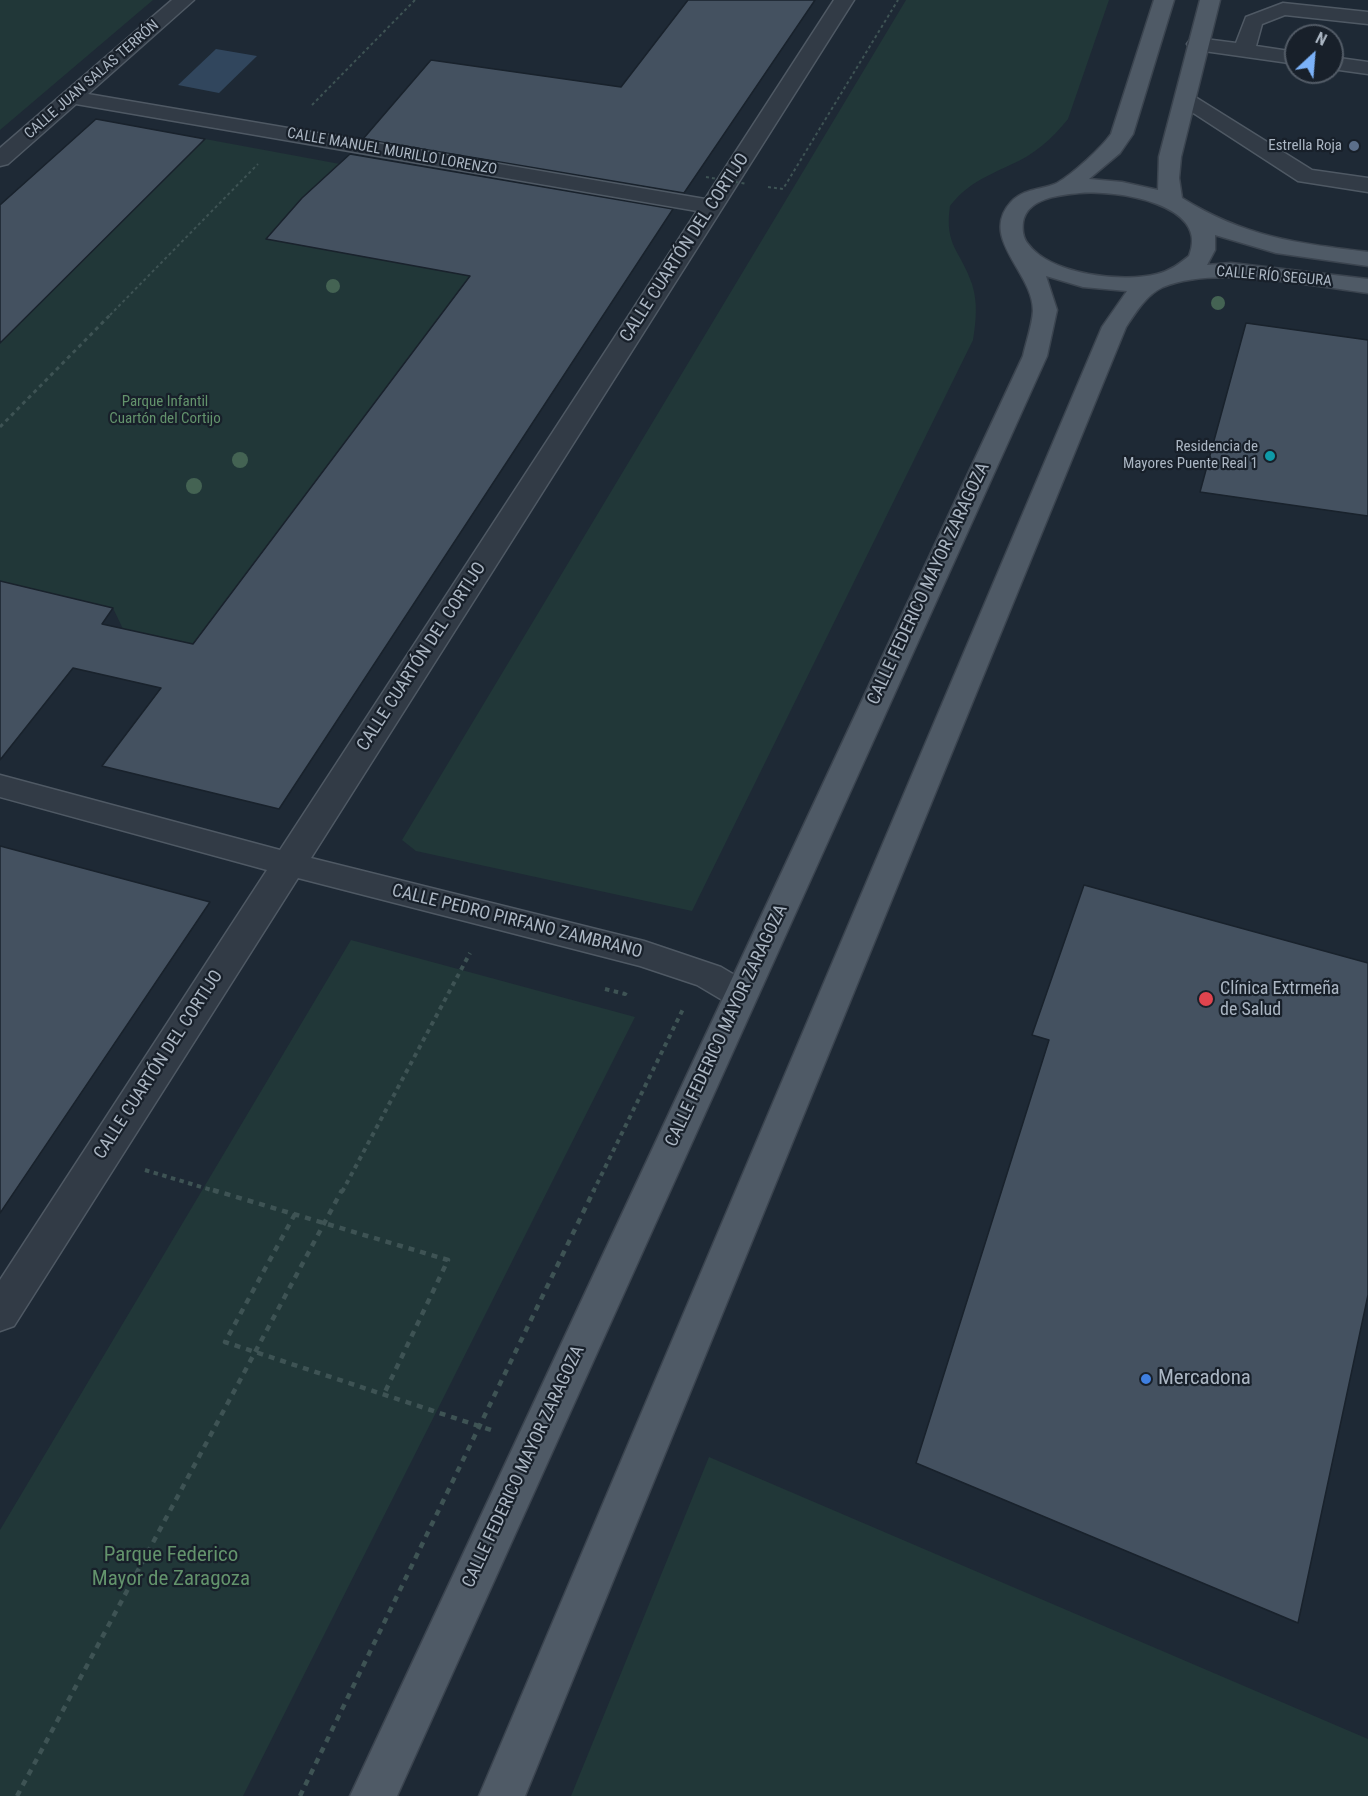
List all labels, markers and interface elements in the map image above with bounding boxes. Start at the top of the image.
street label: CALLE JUAN SALAS TERRÓN [21,17,163,143]
north arrow [1284,24,1344,84]
text: N [1313,28,1330,50]
street label: CALLE MANUEL MURILLO LORENZO [286,125,498,179]
place label: Estrella Roja [1268,137,1342,155]
marker: Estrella Roja [1347,139,1361,153]
street label: CALLE CUARTÓN DEL CORTIJO [616,150,754,346]
street label: CALLE RÍO SEGURA [1216,263,1332,291]
park label: Parque Infantil Cuartón del Cortijo [109,393,221,428]
place label: Residencia de Mayores Puente Real 1 [1123,438,1258,473]
marker: Residencia de Mayores Puente Real 1 [1263,449,1277,463]
street label: CALLE FEDERICO MAYOR ZARAGOZA [863,459,995,709]
street label: CALLE CUARTÓN DEL CORTIJO [353,559,491,755]
street label: CALLE PEDRO PIRFANO ZAMBRANO [390,880,644,964]
street label: CALLE FEDERICO MAYOR ZARAGOZA [661,901,793,1151]
street label: CALLE CUARTÓN DEL CORTIJO [90,967,228,1163]
place label: Clínica Extrmeña de Salud [1220,978,1339,1020]
marker: Clínica Extrmeña de Salud [1197,990,1215,1008]
street label: CALLE FEDERICO MAYOR ZARAGOZA [458,1342,590,1592]
place label: Mercadona [1158,1366,1251,1392]
marker: Mercadona [1139,1372,1153,1386]
park label: Parque Federico Mayor de Zaragoza [92,1543,250,1593]

